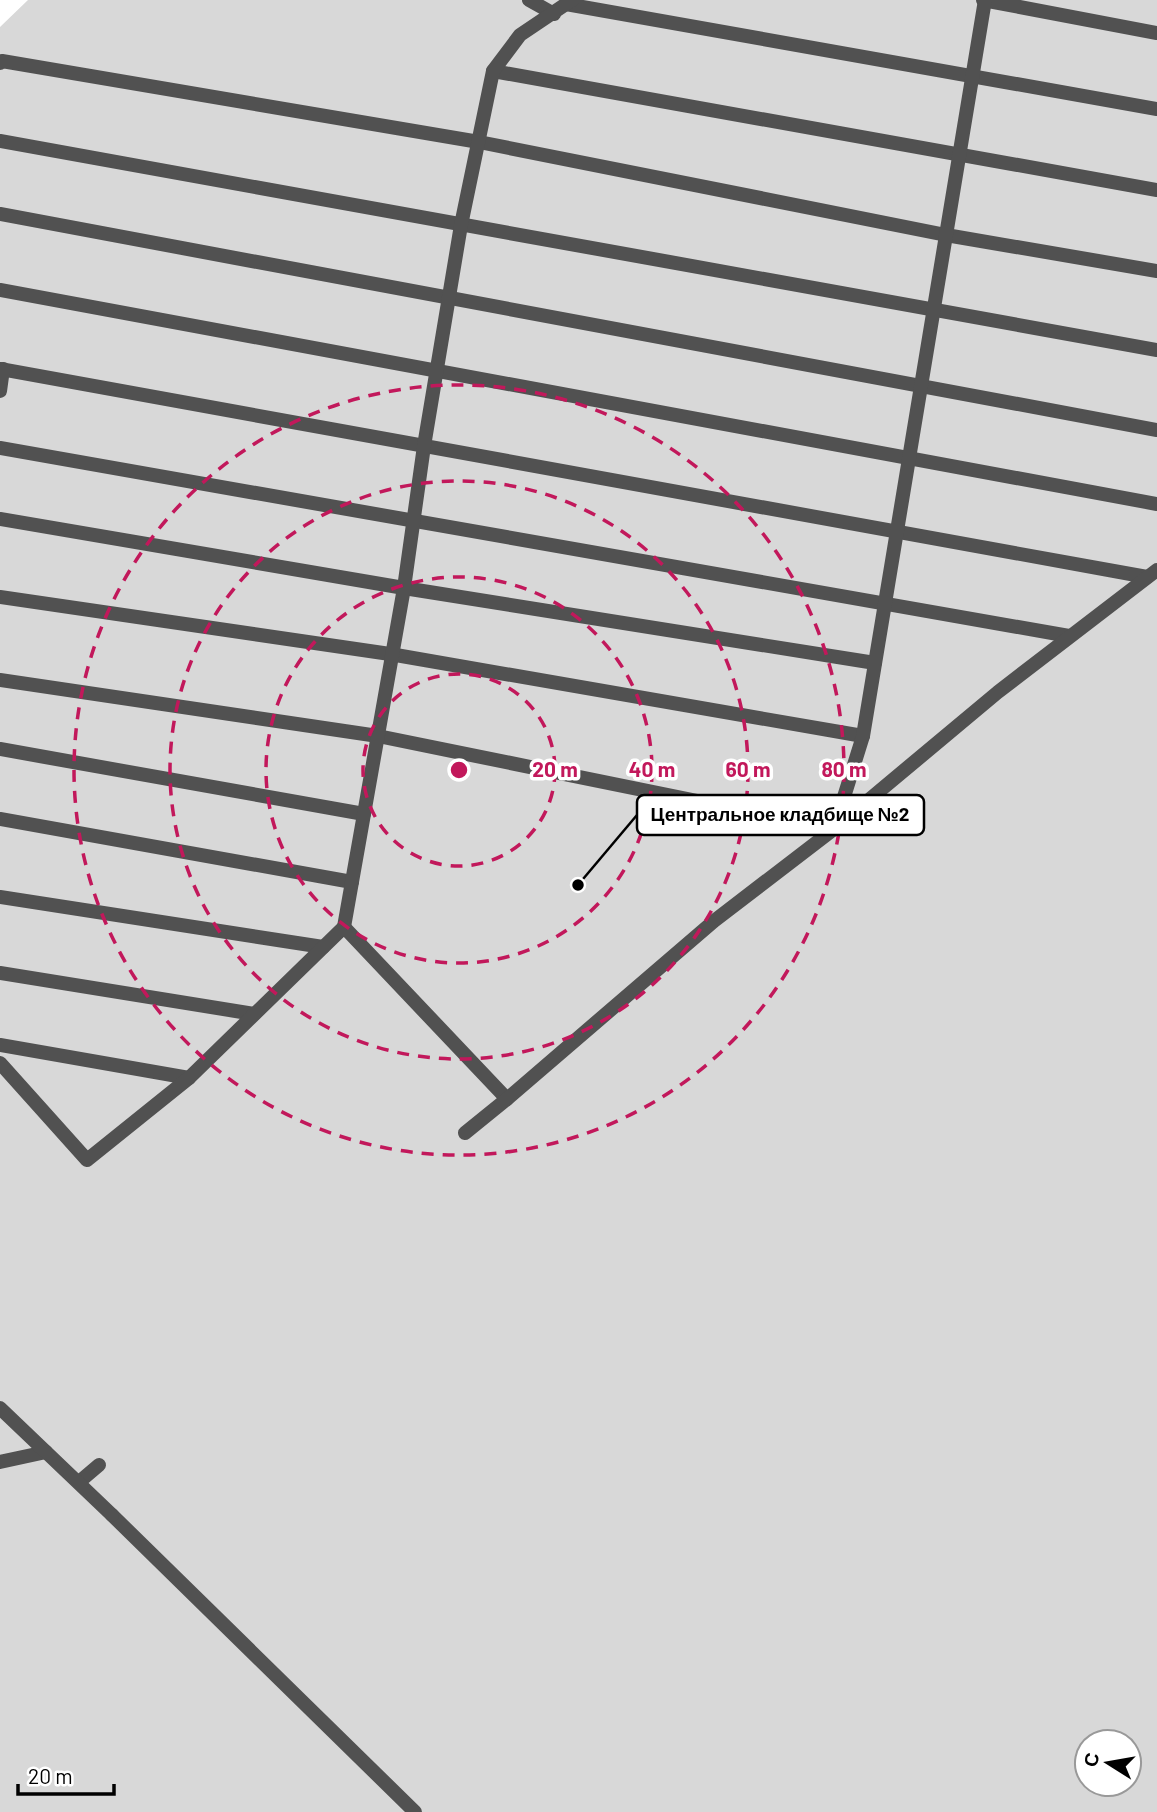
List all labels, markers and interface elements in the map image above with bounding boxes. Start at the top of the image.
text: 20 m [532,756,578,781]
text: 40 m [629,756,675,781]
text: 60 m [726,756,770,781]
text: 80 m [821,756,867,781]
centre of rings [447,758,471,782]
callout: Центральное кладбище №2 [637,795,924,835]
text: Центральное кладбище №2 [651,802,909,825]
north arrow [1073,1728,1143,1798]
text: С [1078,1750,1103,1769]
scale bar [18,1752,114,1796]
text: 20 m [28,1763,73,1788]

